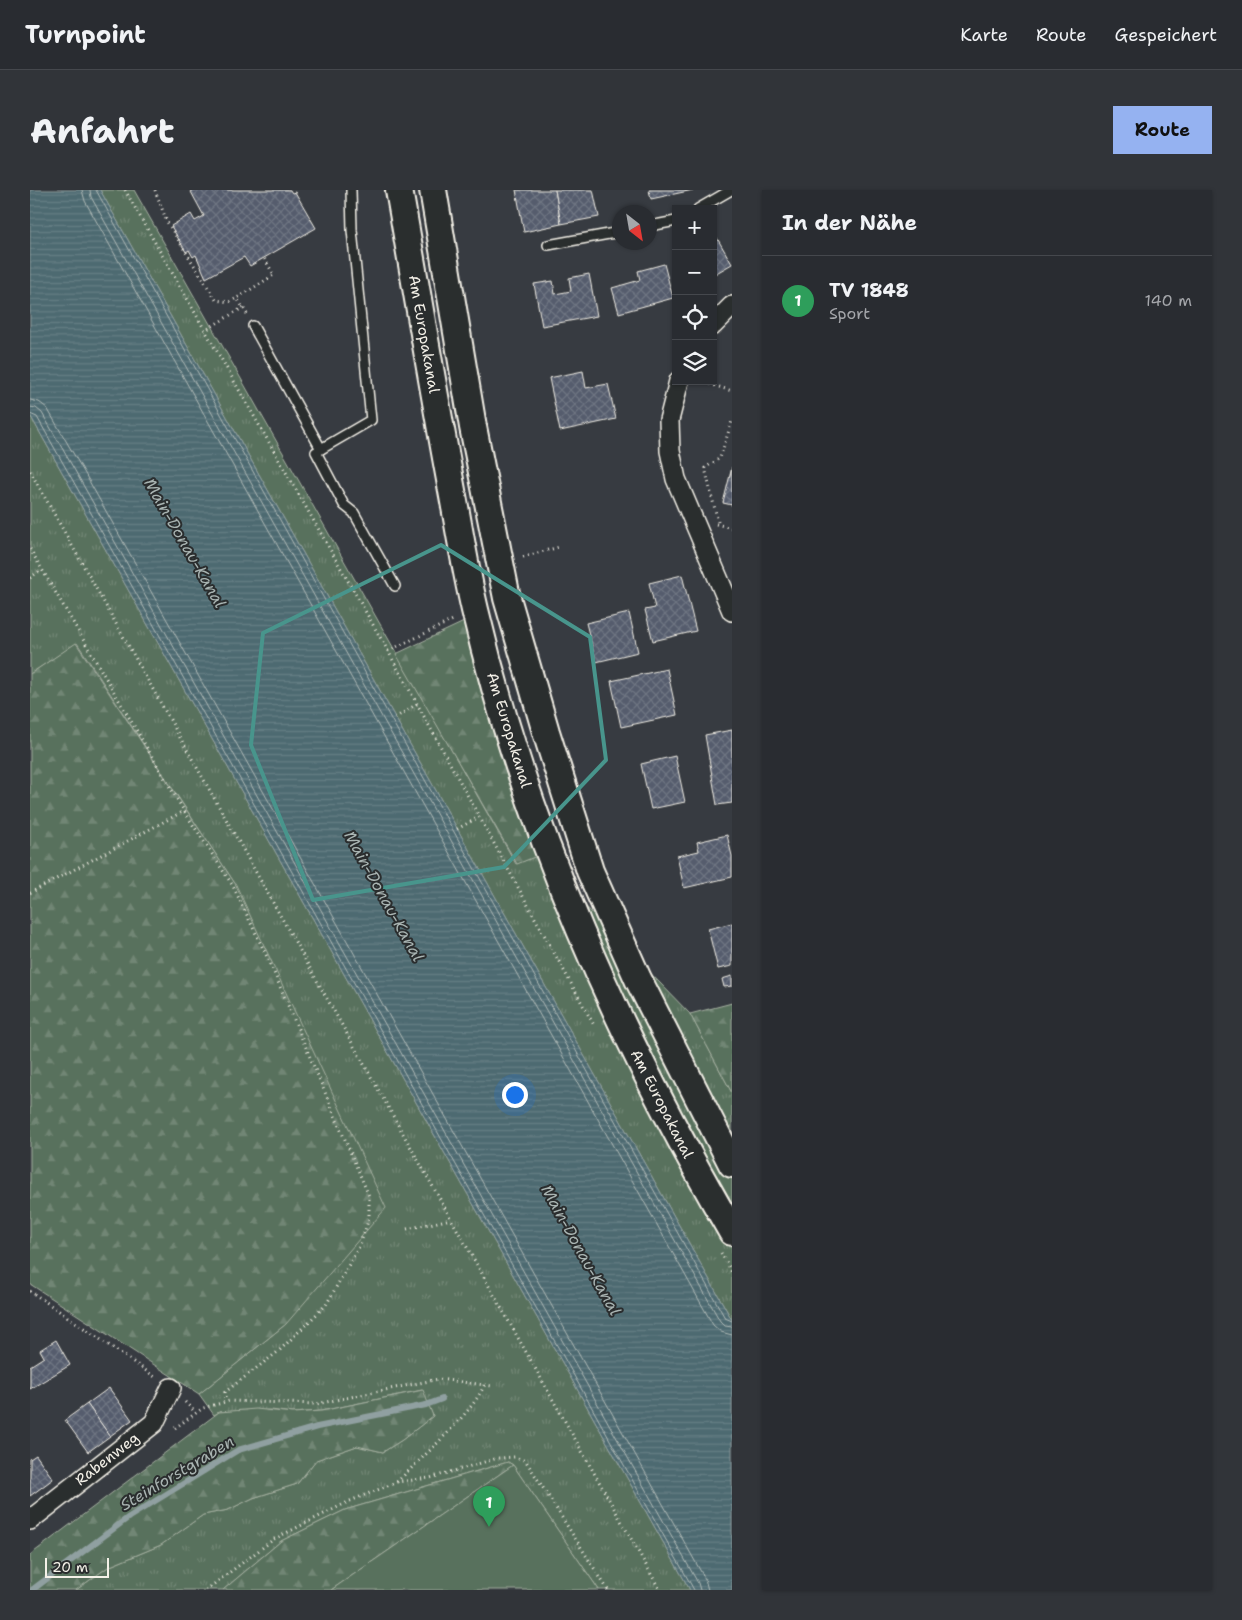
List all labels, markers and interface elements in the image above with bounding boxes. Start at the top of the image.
text: Turnpoint [25,19,146,51]
text: Karte [960,23,1008,47]
text: Route [1036,23,1087,47]
text: Gespeichert [1115,23,1217,47]
button: Route [1113,106,1212,154]
text: Anfahrt [30,107,174,154]
north arrow [612,205,657,250]
map controls [672,205,717,385]
button: + [672,205,717,250]
text: In der Nähe [782,209,917,237]
button: − [672,250,717,295]
street label: Am Europakanal [404,273,444,395]
text: TV 1848 [829,278,909,303]
text: 1 [794,290,802,311]
text: 140 m [1145,290,1192,311]
button: locate [672,295,717,340]
text: Sport [829,303,870,324]
button: layers [672,340,717,385]
water label: Main-Donau-Kanal [139,474,231,612]
street label: Am Europakanal [482,670,536,791]
water label: Main-Donau-Kanal [339,827,429,965]
street label: Am Europakanal [626,1046,698,1162]
your location [502,1082,528,1108]
water label: Main-Donau-Kanal [536,1181,626,1319]
street label: Rabenweg [71,1428,143,1490]
water label: Steinforstgraben [116,1431,238,1515]
pin: 1 [473,1486,505,1527]
scale bar [45,1555,109,1578]
text: 20 m [52,1558,88,1576]

